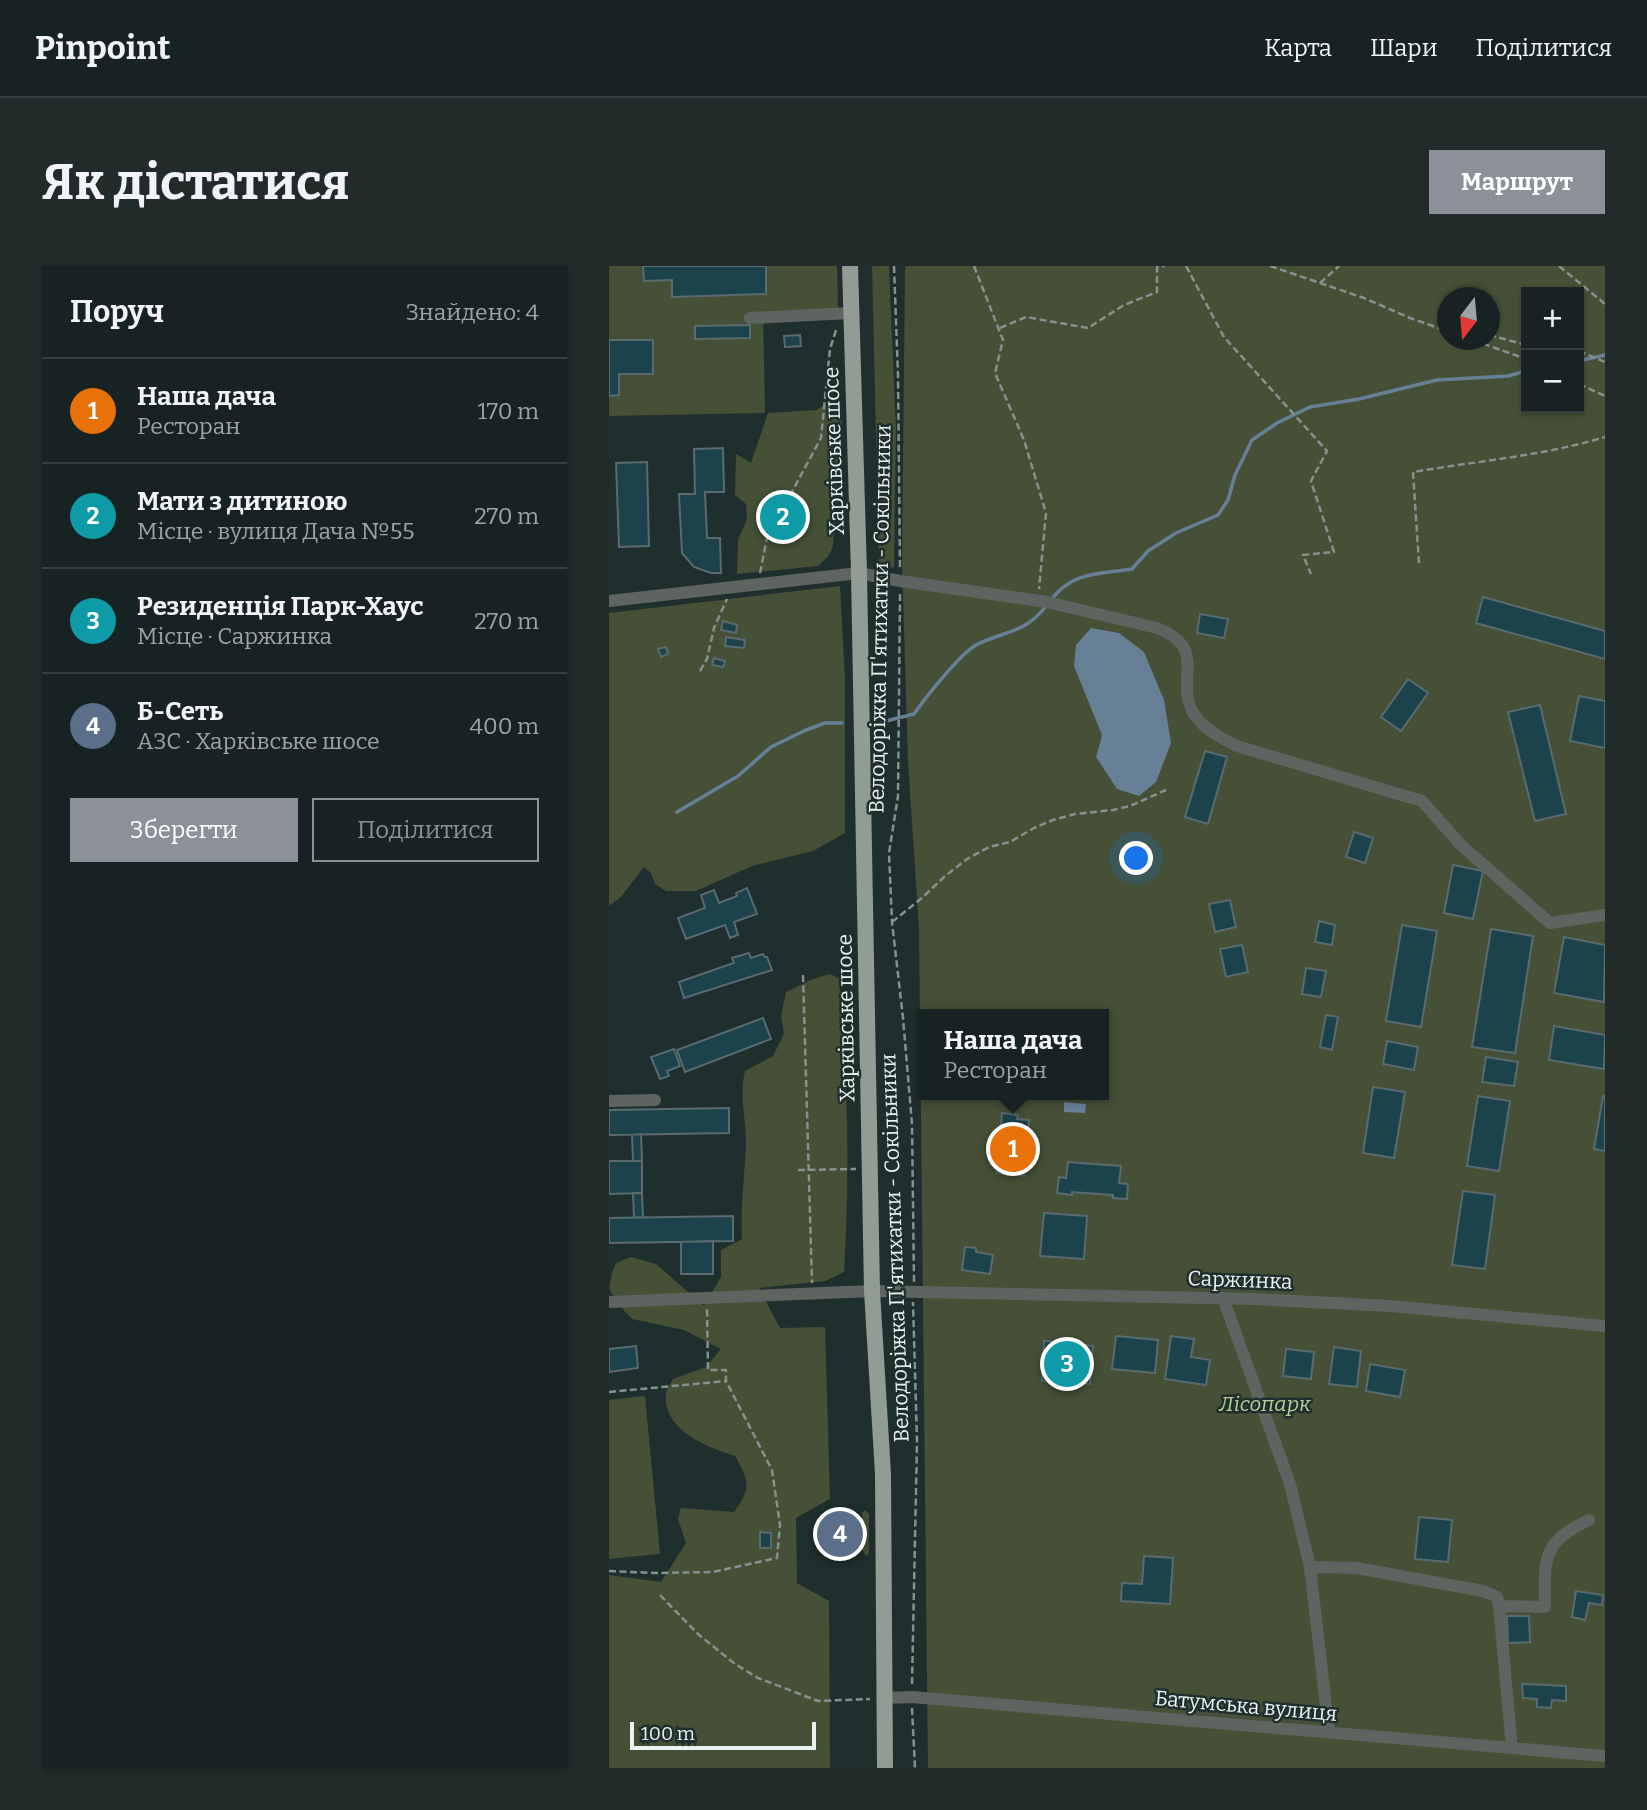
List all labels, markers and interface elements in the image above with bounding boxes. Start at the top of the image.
text: Pinpoint [35,28,171,68]
text: Карта [1264,34,1332,62]
text: Шари [1370,34,1438,62]
text: Поділитися [1476,34,1612,62]
button: Маршрут [1429,150,1605,214]
text: Як дістатися [42,153,349,212]
north arrow [1437,287,1500,350]
map controls [1521,287,1584,413]
button: + [1521,287,1584,350]
text: Поруч [70,294,164,330]
text: Знайдено: 4 [406,298,539,326]
button: − [1521,350,1584,413]
street label: Харківське шосе [818,366,850,536]
text: Наша дача [137,381,276,412]
text: 1 [88,397,98,425]
text: 170 m [477,397,539,425]
text: Ресторан [137,412,241,440]
street label: Велодоріжка П'ятихатки - Сокільники [864,424,896,814]
text: Мати з дитиною [137,486,347,517]
pin: 2 [760,491,806,543]
text: 2 [87,502,99,530]
text: 270 m [474,502,539,530]
text: Місце · вулиця Дача №55 [137,517,415,545]
text: Резиденція Парк-Хаус [137,591,424,622]
text: 3 [86,607,100,635]
text: 270 m [474,607,539,635]
text: Місце · Саржинка [137,622,332,650]
text: Б-Сеть [137,696,223,727]
text: 4 [86,712,100,740]
text: 400 m [470,712,539,740]
text: АЗС · Харківське шосе [137,727,380,755]
button: Зберегти [70,798,298,862]
button: Поділитися [312,798,539,862]
your location [1119,841,1153,875]
street label: Харківське шосе [832,934,860,1102]
popup [917,1009,1109,1100]
text: Наша дача [943,1025,1083,1056]
street label: Велодоріжка П'ятихатки - Сокільники [875,1053,915,1443]
text: Ресторан [943,1056,1047,1084]
pin: 1 [990,1123,1036,1175]
street label: Саржинка [1187,1265,1293,1295]
pin: 3 [1044,1338,1090,1390]
park label: Лісопарк [1218,1391,1311,1417]
pin: 4 [817,1508,863,1560]
street label: Батумська вулиця [1154,1685,1338,1727]
scale bar [630,1719,815,1751]
text: 100 m [641,1722,695,1745]

